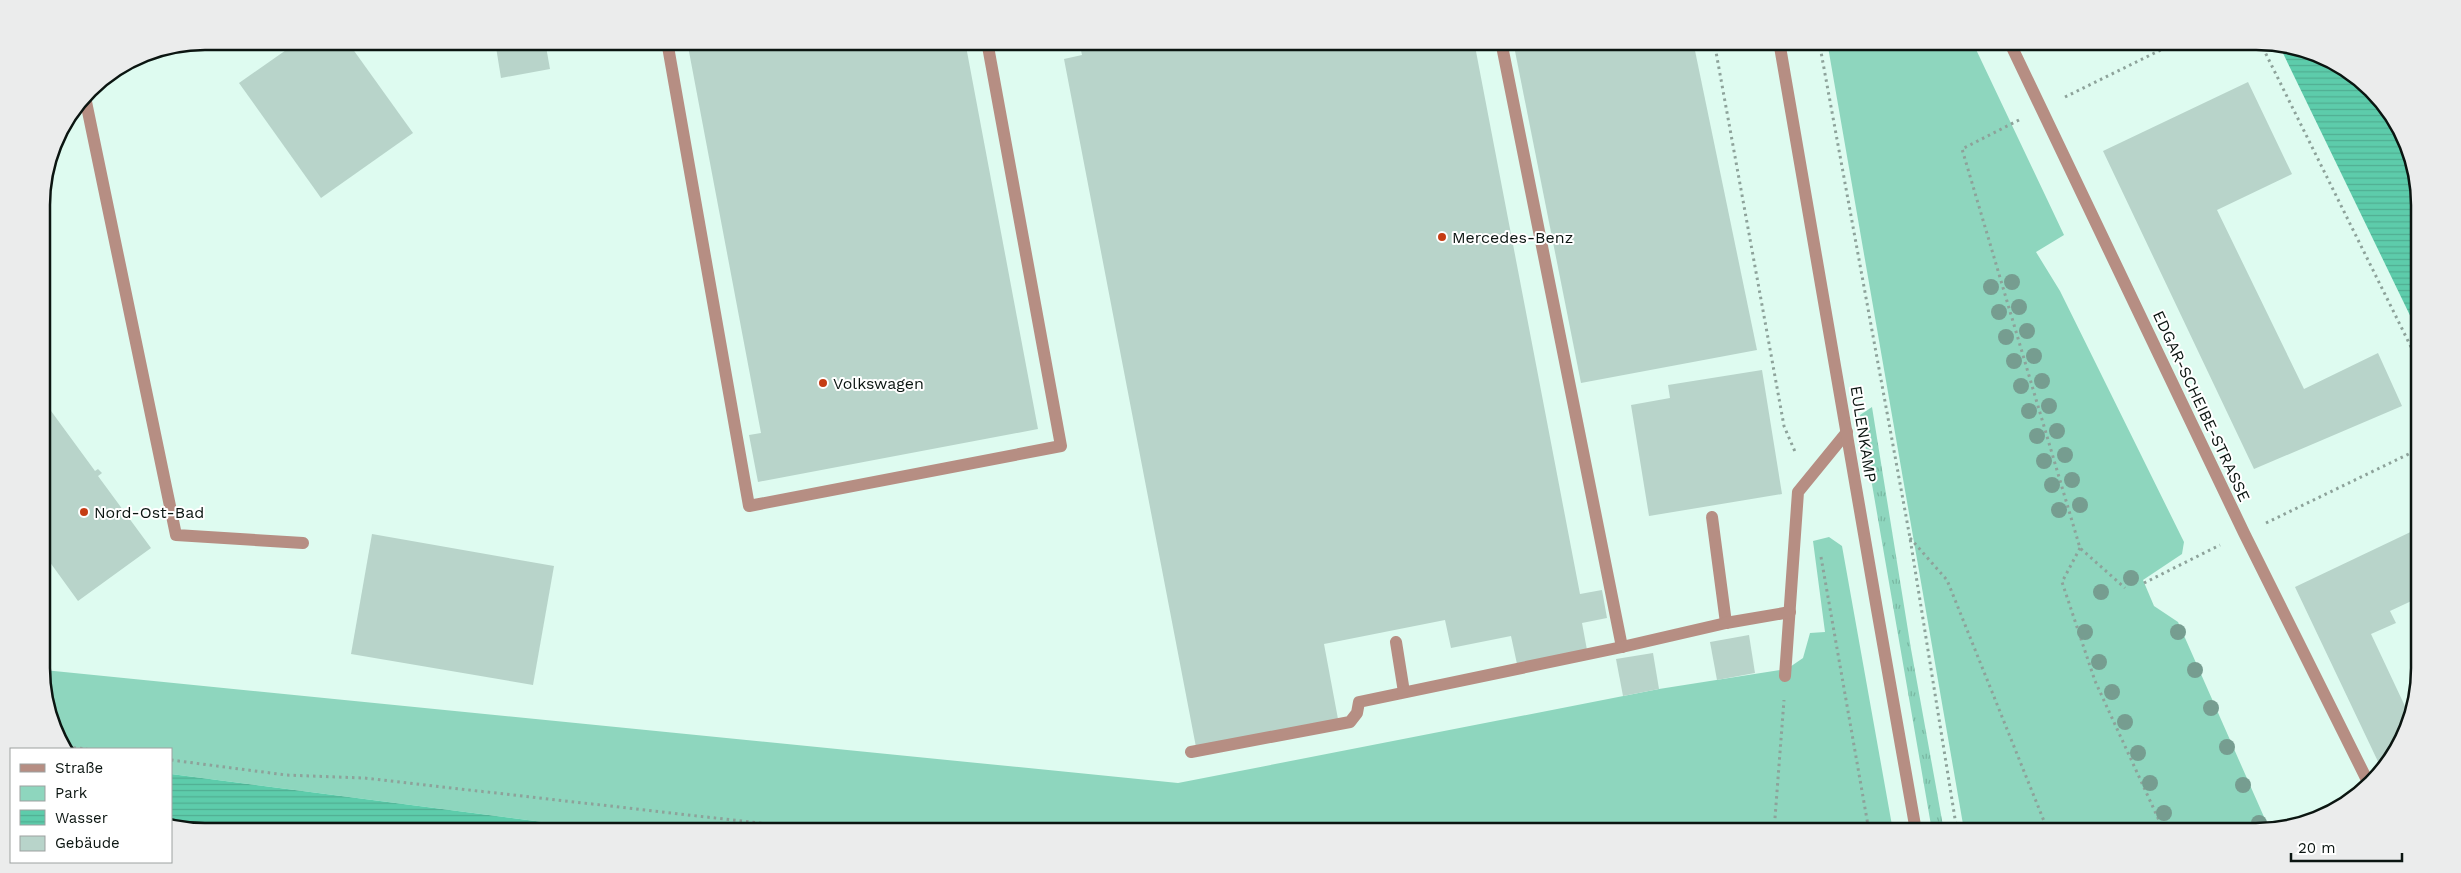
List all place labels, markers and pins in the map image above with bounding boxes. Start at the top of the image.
place label: Mercedes-Benz [1452,228,1573,247]
marker: Mercedes-Benz [1436,231,1448,243]
place label: Volkswagen [833,374,924,393]
marker: Volkswagen [817,377,829,389]
place label: Nord-Ost-Bad [94,503,204,522]
marker: Nord-Ost-Bad [78,506,90,518]

